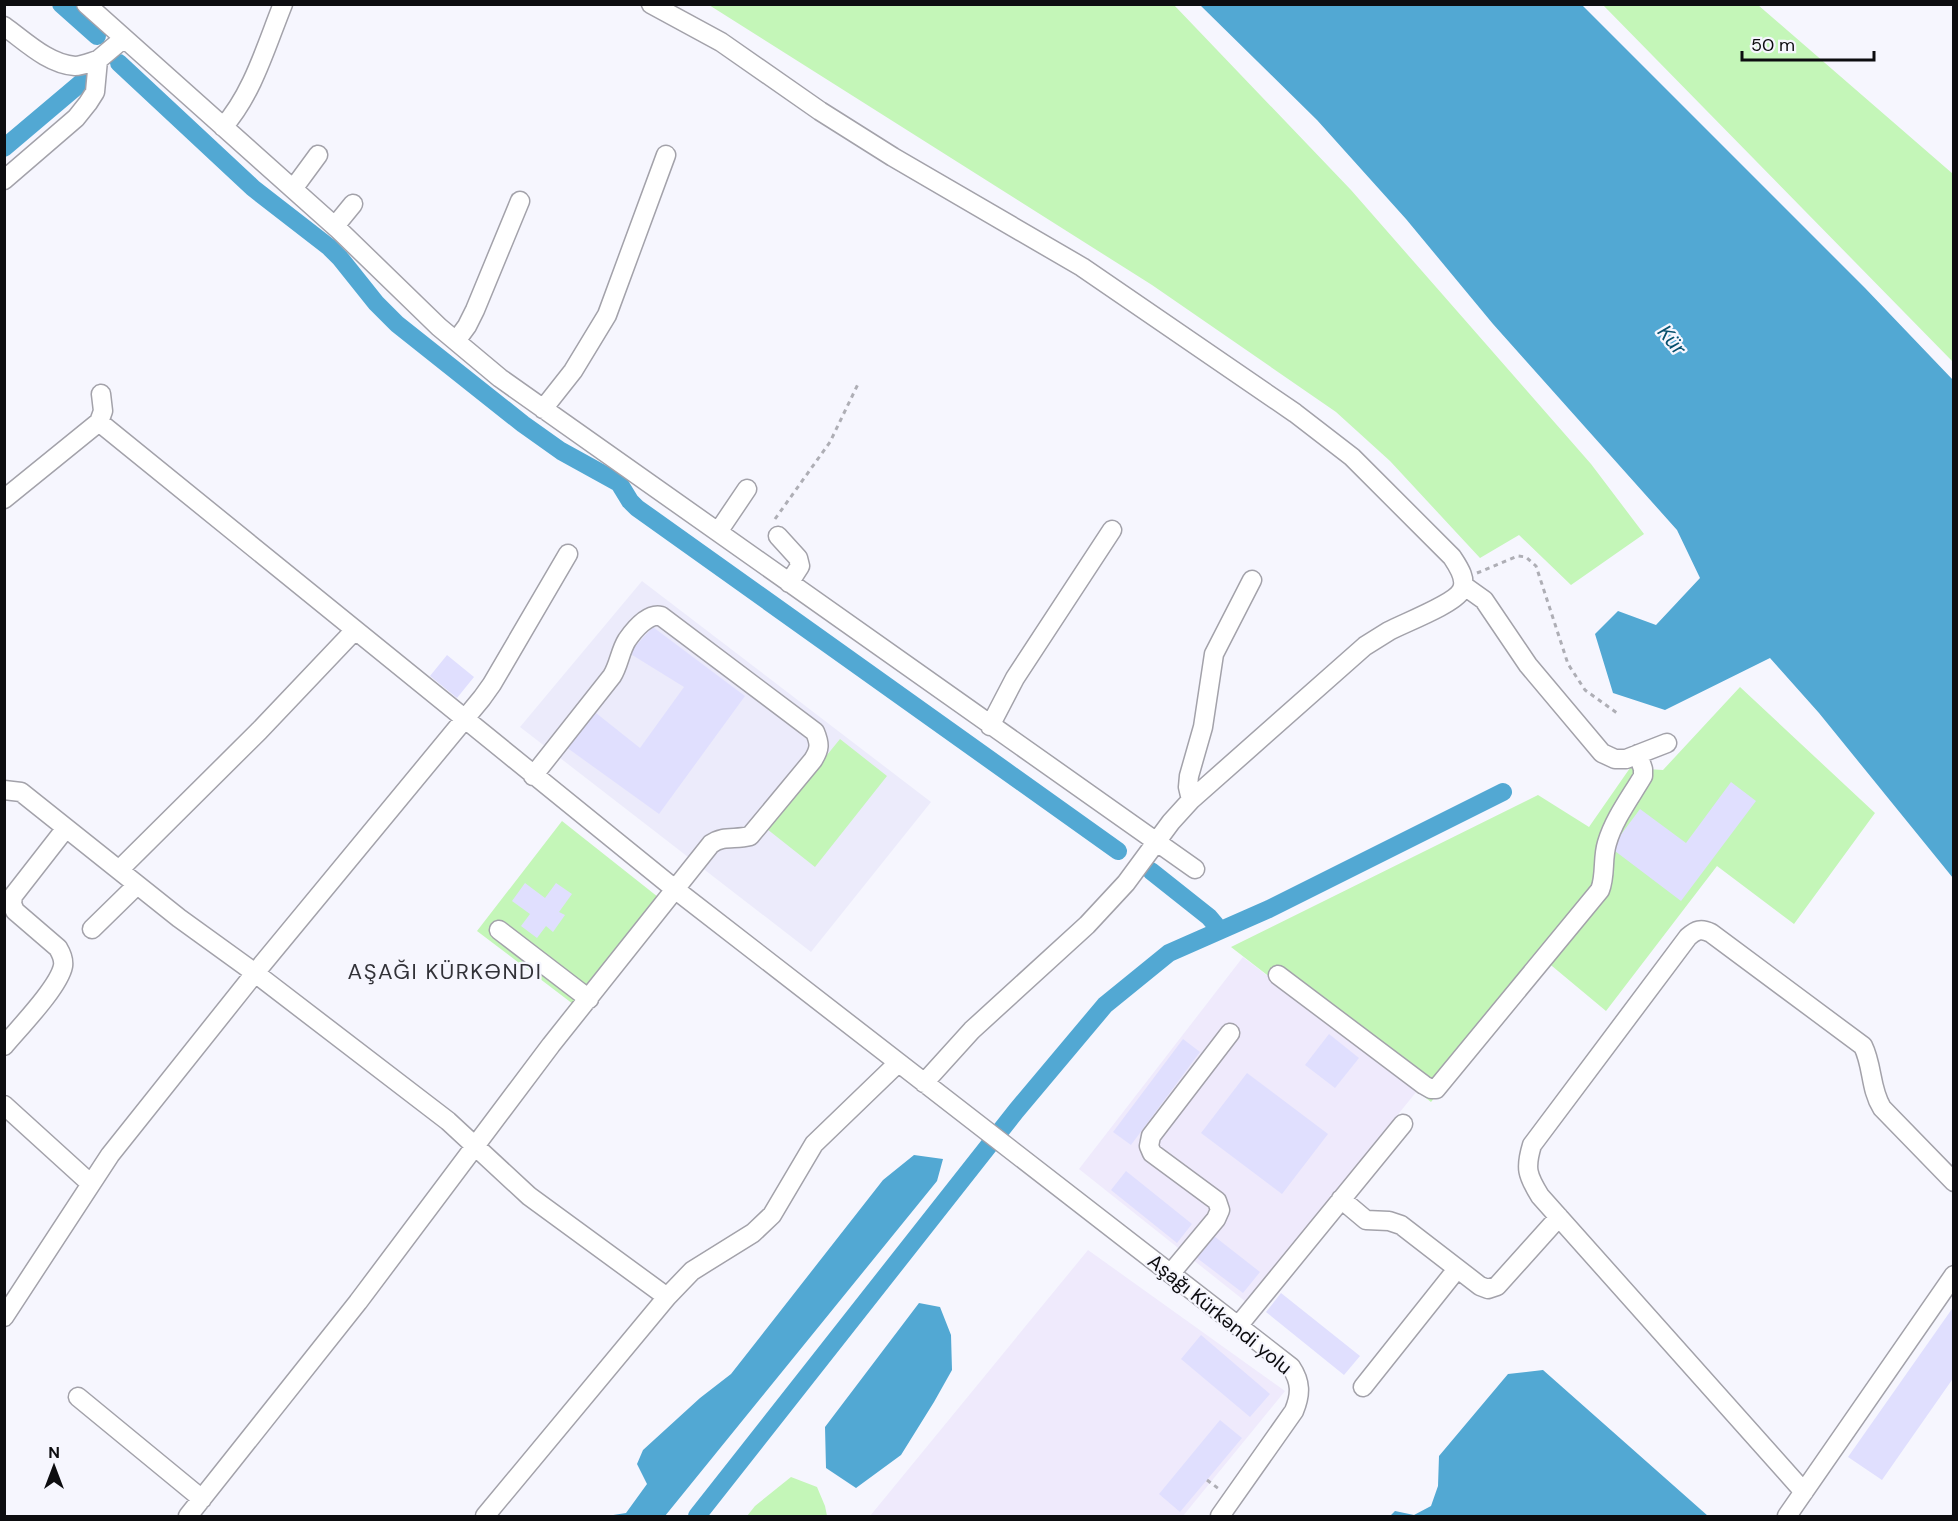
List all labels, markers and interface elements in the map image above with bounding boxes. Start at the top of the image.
scale bar [1742,24,1874,62]
text: 50 m [1751,33,1795,57]
water label: Kür [1651,319,1694,362]
district label: AŞAĞI KÜRKƏNDI [348,957,542,986]
street label: Aşağı Kürkəndi yolu [1143,1248,1297,1380]
north arrow [24,1437,84,1497]
text: N [48,1442,60,1463]

